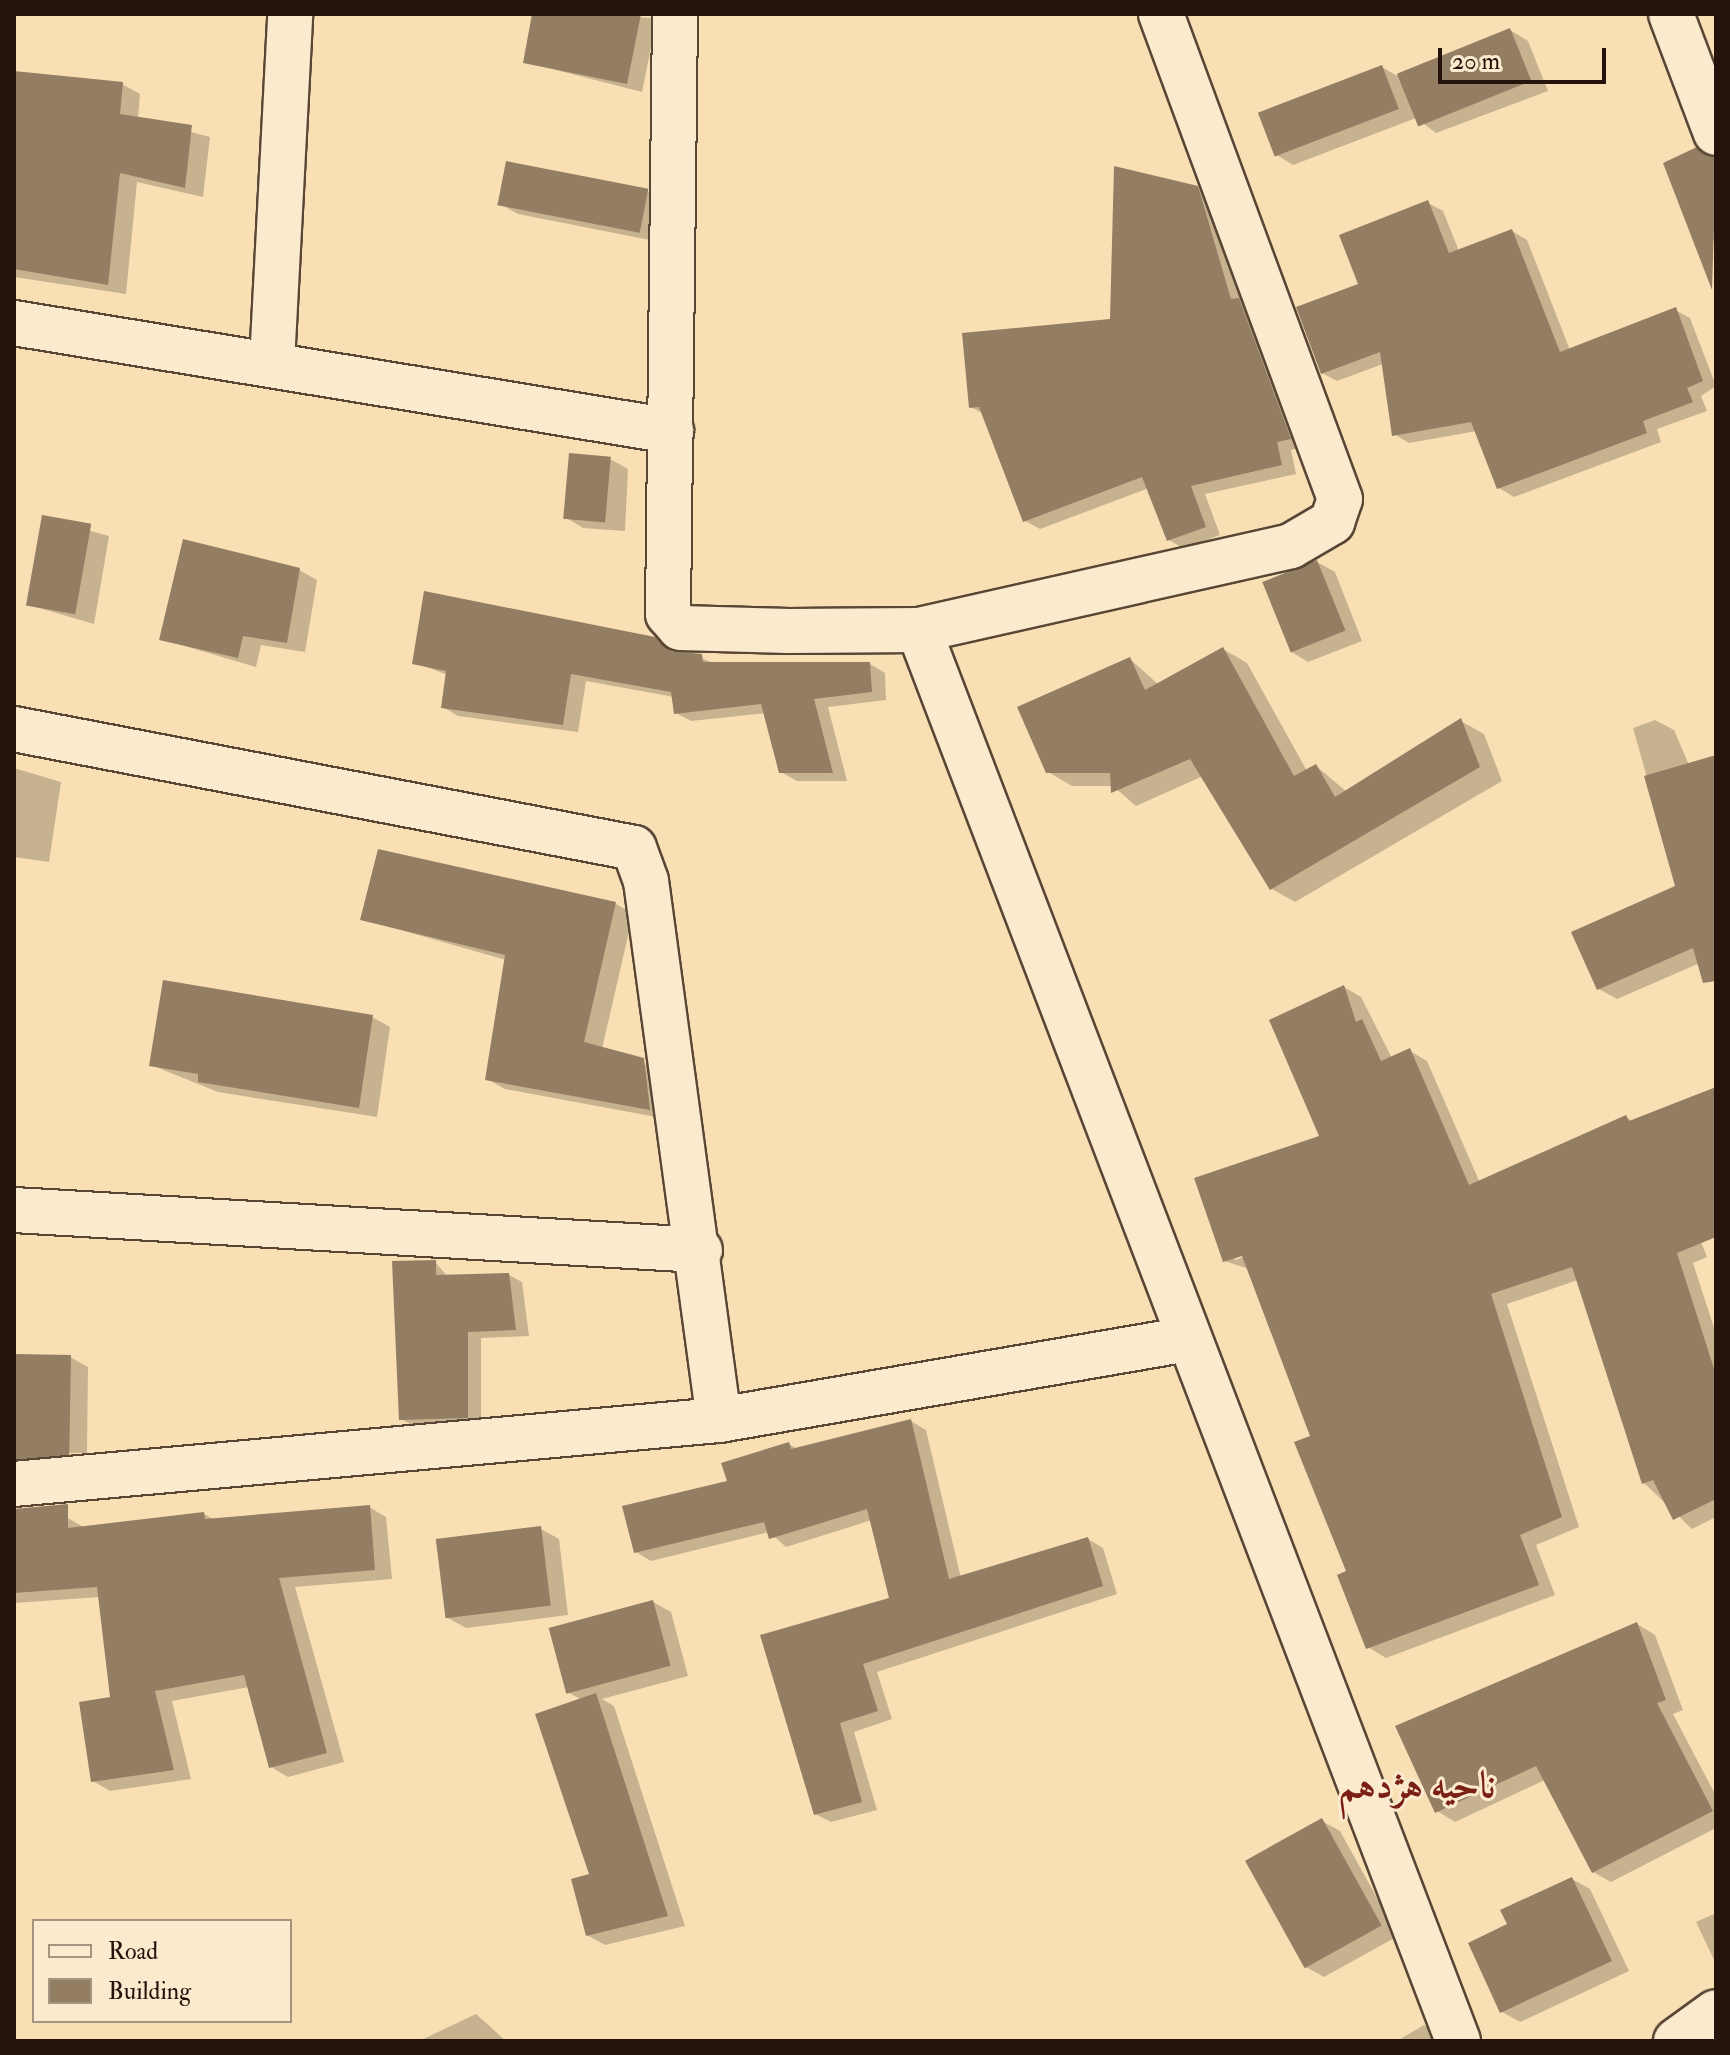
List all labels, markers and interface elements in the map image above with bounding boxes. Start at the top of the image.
scale bar [1442,32,1610,82]
text: 20 m [1452,46,1500,77]
district label: ناحیه هژدهم [1339,1763,1495,1809]
legend [32,1919,292,2023]
text: Road [108,1936,158,1967]
text: Building [108,1976,191,2007]

